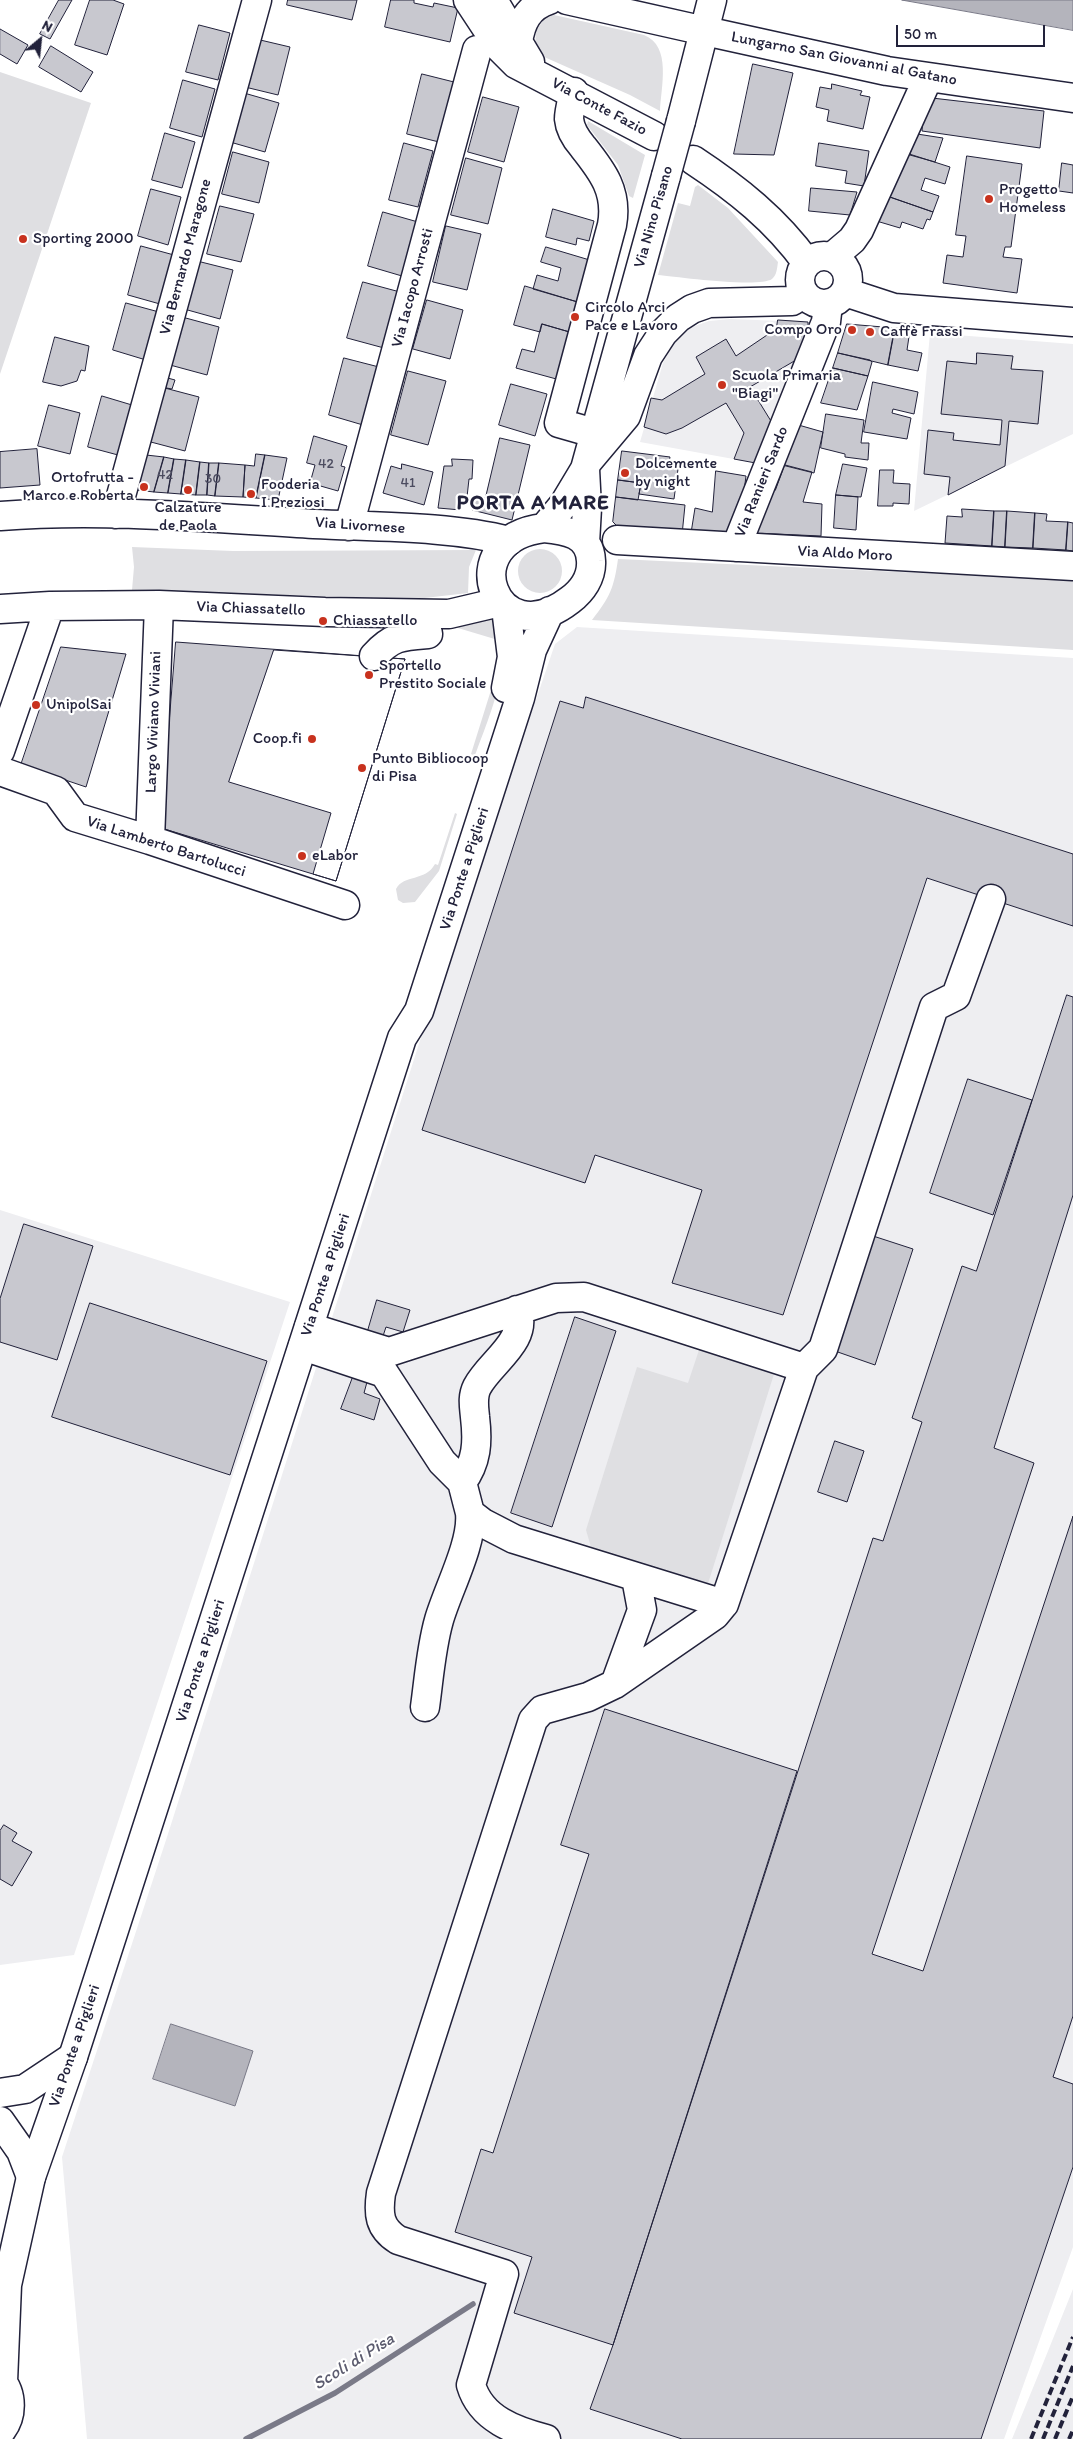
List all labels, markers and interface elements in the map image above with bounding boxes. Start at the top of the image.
north arrow [15,15,65,65]
scale bar [898,15,1047,47]
text: N [39,17,55,36]
text: 50 m [904,25,937,43]
street label: Lungarno San Giovanni al Gatano [730,28,958,90]
street label: Via Conte Fazio [548,74,650,140]
street label: Via Nino Pisano [630,164,678,270]
street label: Via Bernardo Maragone [156,177,216,337]
place label: Progetto Homeless [999,180,1066,218]
marker: Progetto Homeless [983,193,995,205]
street label: Via Iacopo Arrosti [388,226,438,350]
place label: Sporting 2000 [33,229,134,249]
marker: Sporting 2000 [17,233,29,245]
place label: Circolo Arci Pace e Lavoro [585,298,678,336]
marker: Circolo Arci Pace e Lavoro [569,311,581,323]
place label: Compo Oro [764,320,842,340]
place label: Caffè Frassi [880,322,963,342]
marker: Compo Oro [846,324,858,336]
marker: Caffè Frassi [864,326,876,338]
place label: Scuola Primaria "Biagi" [732,366,841,404]
marker: Scuola Primaria "Biagi" [716,379,728,391]
street label: Via Ranieri Sardo [731,424,793,540]
place label: Dolcemente by night [635,454,717,492]
house number: 42 [318,456,334,472]
house number: 42 [157,467,173,483]
marker: Dolcemente by night [619,467,631,479]
place label: Ortofrutta - Marco e Roberta [22,468,134,506]
house number: 30 [205,471,221,487]
place label: Fooderia I Preziosi [261,475,324,513]
house number: 41 [401,475,415,491]
marker: Ortofrutta - Marco e Roberta [138,481,150,493]
marker: Calzature de Paola [182,484,194,496]
marker: Fooderia I Preziosi [245,488,257,500]
district label: PORTA A MARE [454,491,612,517]
place label: Calzature de Paola [154,498,222,536]
street label: Via Livornese [314,513,406,539]
street label: Via Aldo Moro [797,542,893,566]
street label: Via Chiassatello [196,597,306,621]
place label: Chiassatello [333,611,417,631]
marker: Chiassatello [317,615,329,627]
street label: Largo Viviano Viviani [142,651,166,793]
place label: Sportello Prestito Sociale [379,656,486,694]
marker: Sportello Prestito Sociale [363,669,375,681]
place label: UnipolSai [46,695,112,715]
marker: UnipolSai [30,699,42,711]
place label: Coop.fi [253,729,302,749]
marker: Coop.fi [306,733,318,745]
place label: Punto Bibliocoop di Pisa [372,749,489,787]
marker: Punto Bibliocoop di Pisa [356,762,368,774]
street label: Via Ponte a Piglieri [436,805,494,933]
street label: Via Lamberto Bartolucci [84,812,248,882]
place label: eLabor [312,846,358,866]
marker: eLabor [296,850,308,862]
street label: Via Ponte a Piglieri [297,1211,355,1339]
street label: Via Ponte a Piglieri [172,1597,230,1725]
street label: Via Ponte a Piglieri [45,1982,105,2110]
water label: Scoli di Pisa [309,2328,399,2396]

